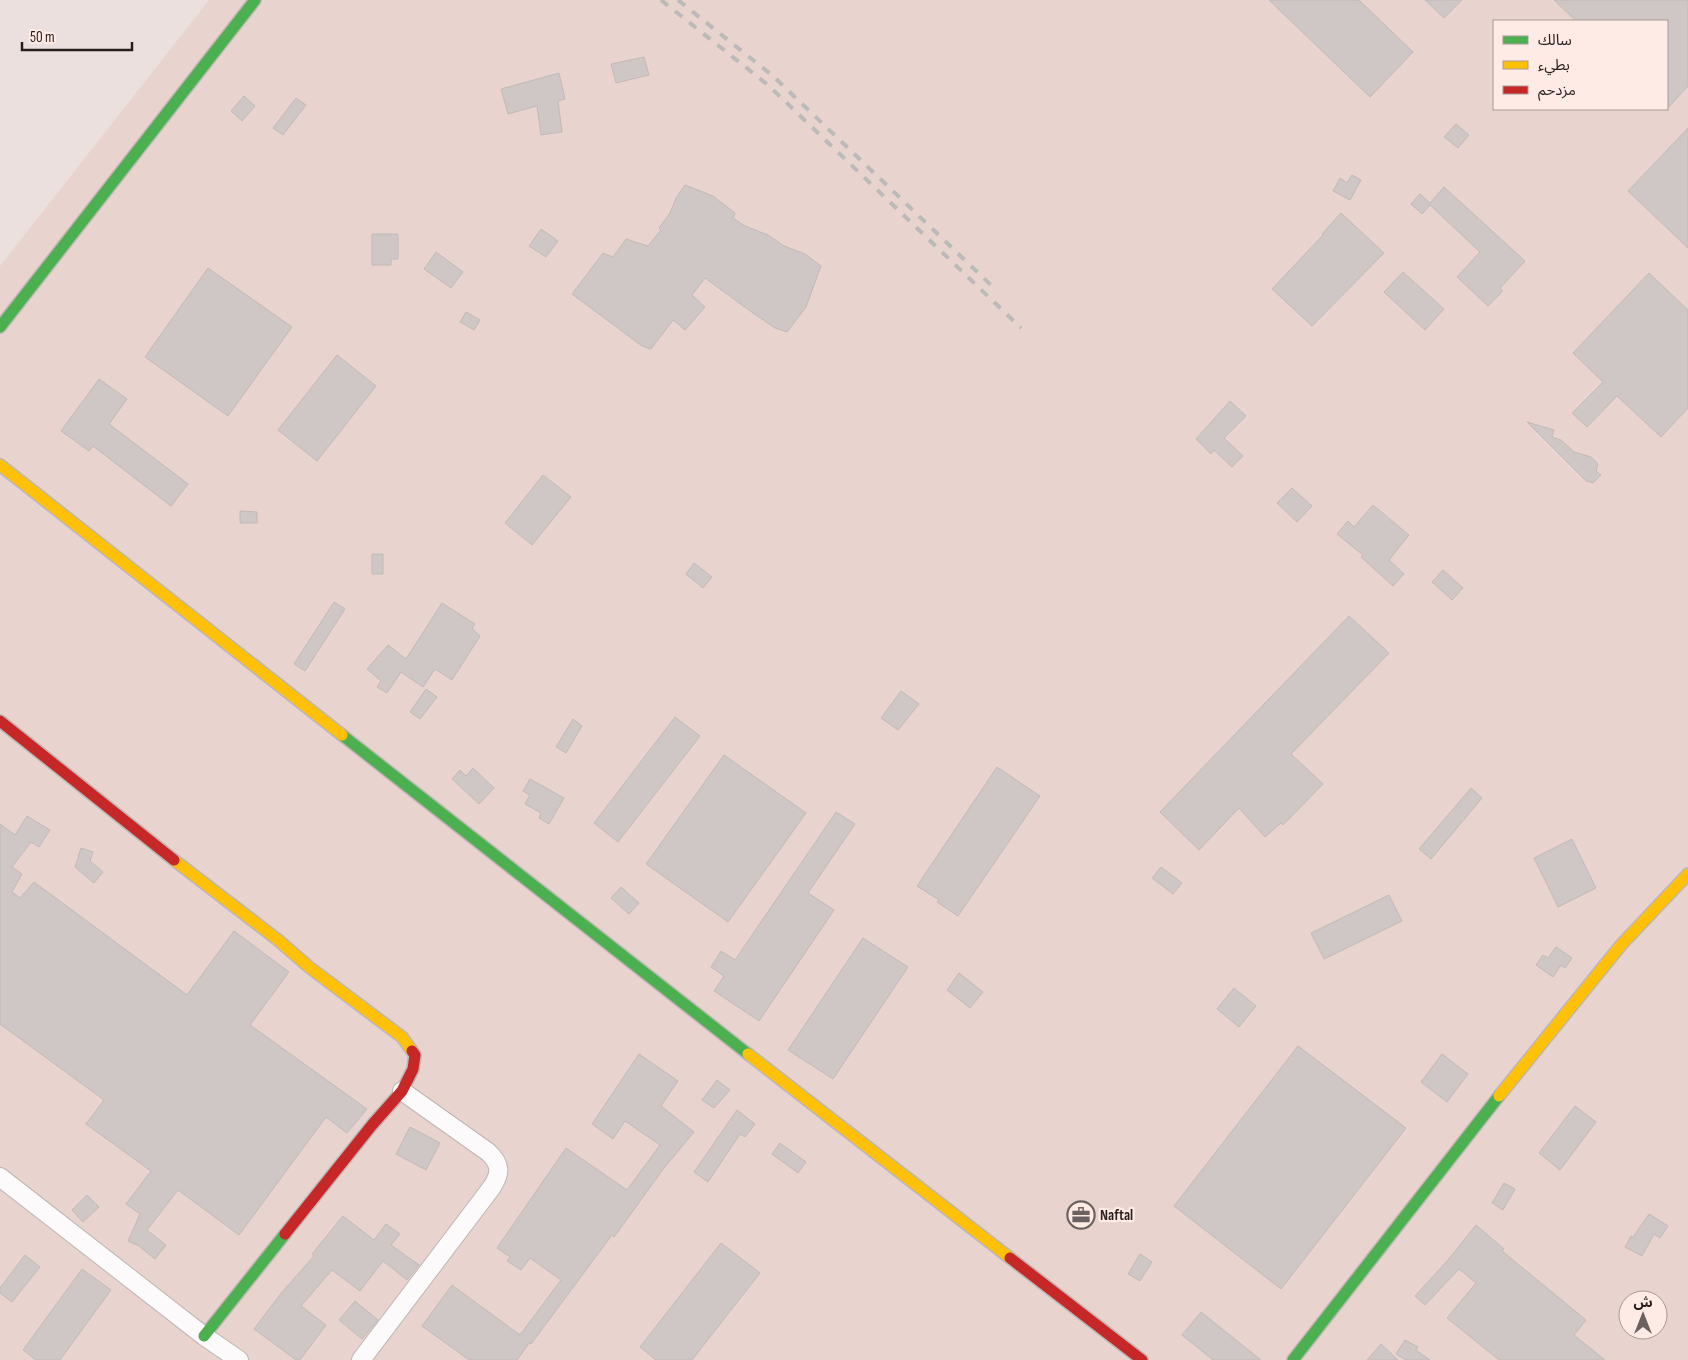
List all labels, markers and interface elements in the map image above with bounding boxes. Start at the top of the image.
scale bar [22,20,132,52]
legend [1493,20,1668,110]
text: 50 m [30,28,55,47]
text: سالك [1538,31,1572,50]
text: بطيء [1538,56,1570,76]
text: مزدحم [1538,81,1576,101]
office icon: Naftal [1066,1200,1096,1230]
place label: Naftal [1100,1206,1133,1225]
north arrow [1618,1290,1668,1340]
text: ش [1633,1294,1653,1311]

